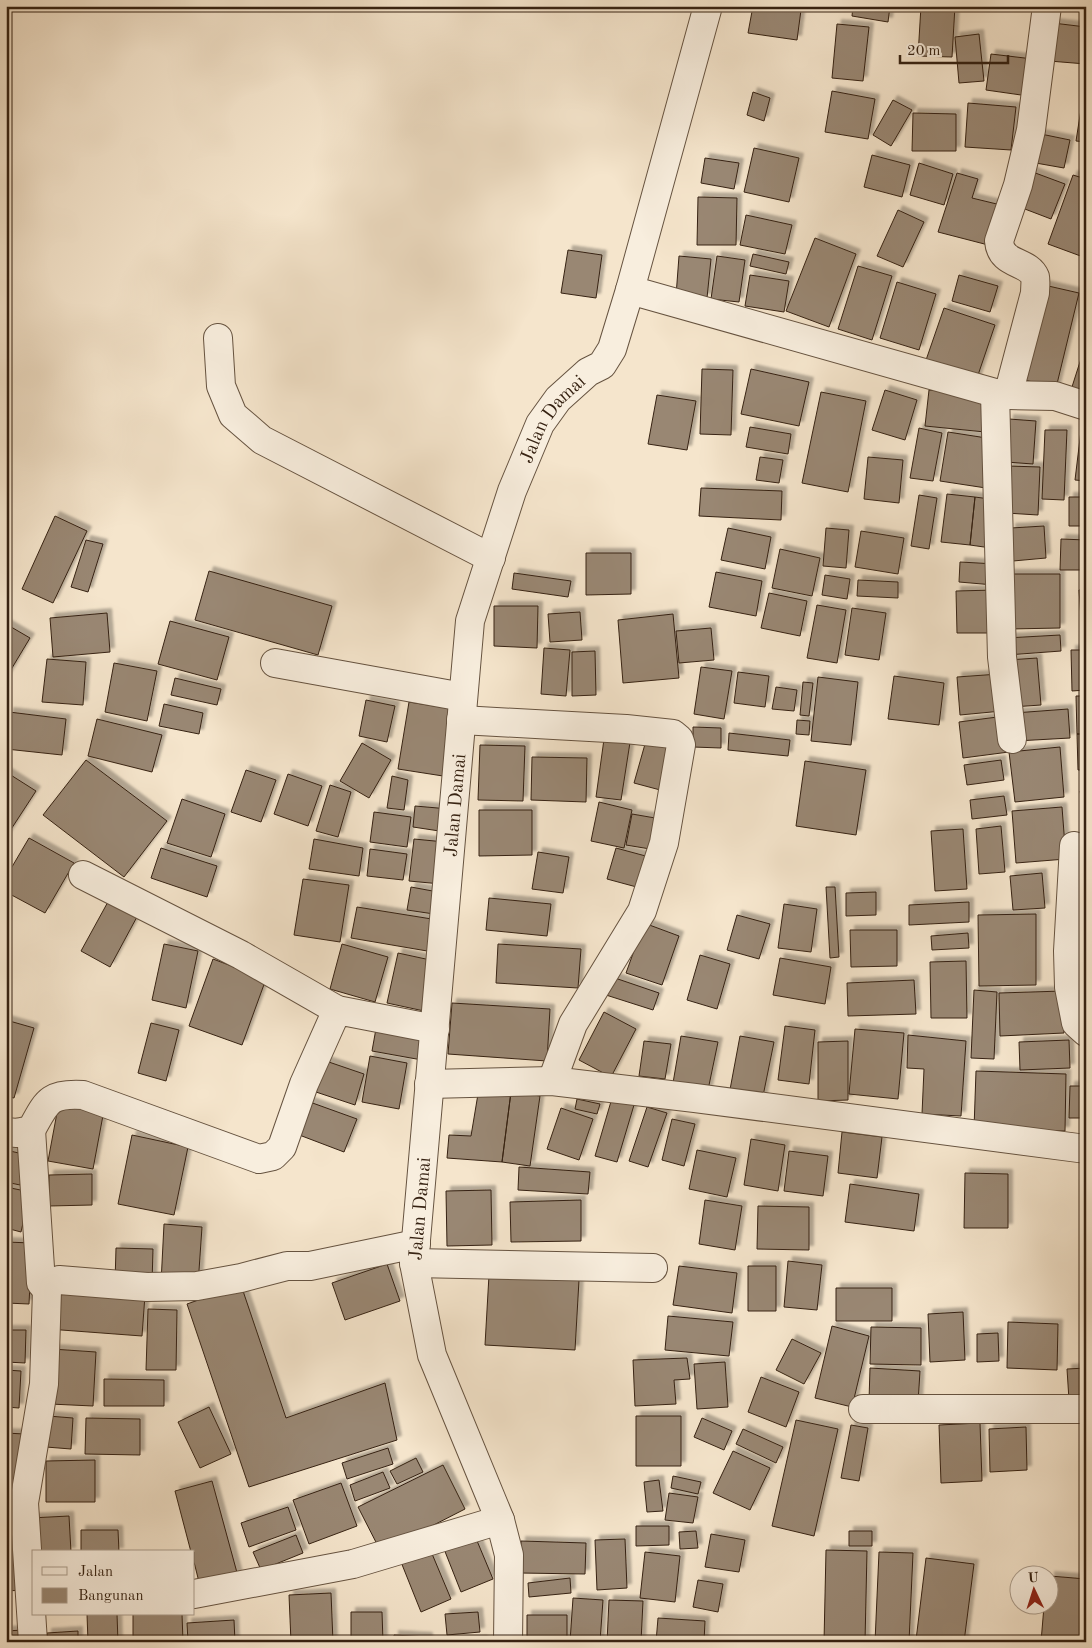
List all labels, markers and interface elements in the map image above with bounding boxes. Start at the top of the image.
scale bar [900,32,1007,64]
text: 20 m [907,44,941,59]
street label: Jalan Damai [518,372,590,466]
street label: Jalan Damai [442,753,470,858]
street label: Jalan Damai [407,1156,435,1261]
legend [32,1550,195,1616]
text: Jalan [78,1565,113,1580]
north arrow [1010,1566,1060,1616]
text: U [1027,1571,1039,1585]
text: Bangunan [78,1589,144,1604]

